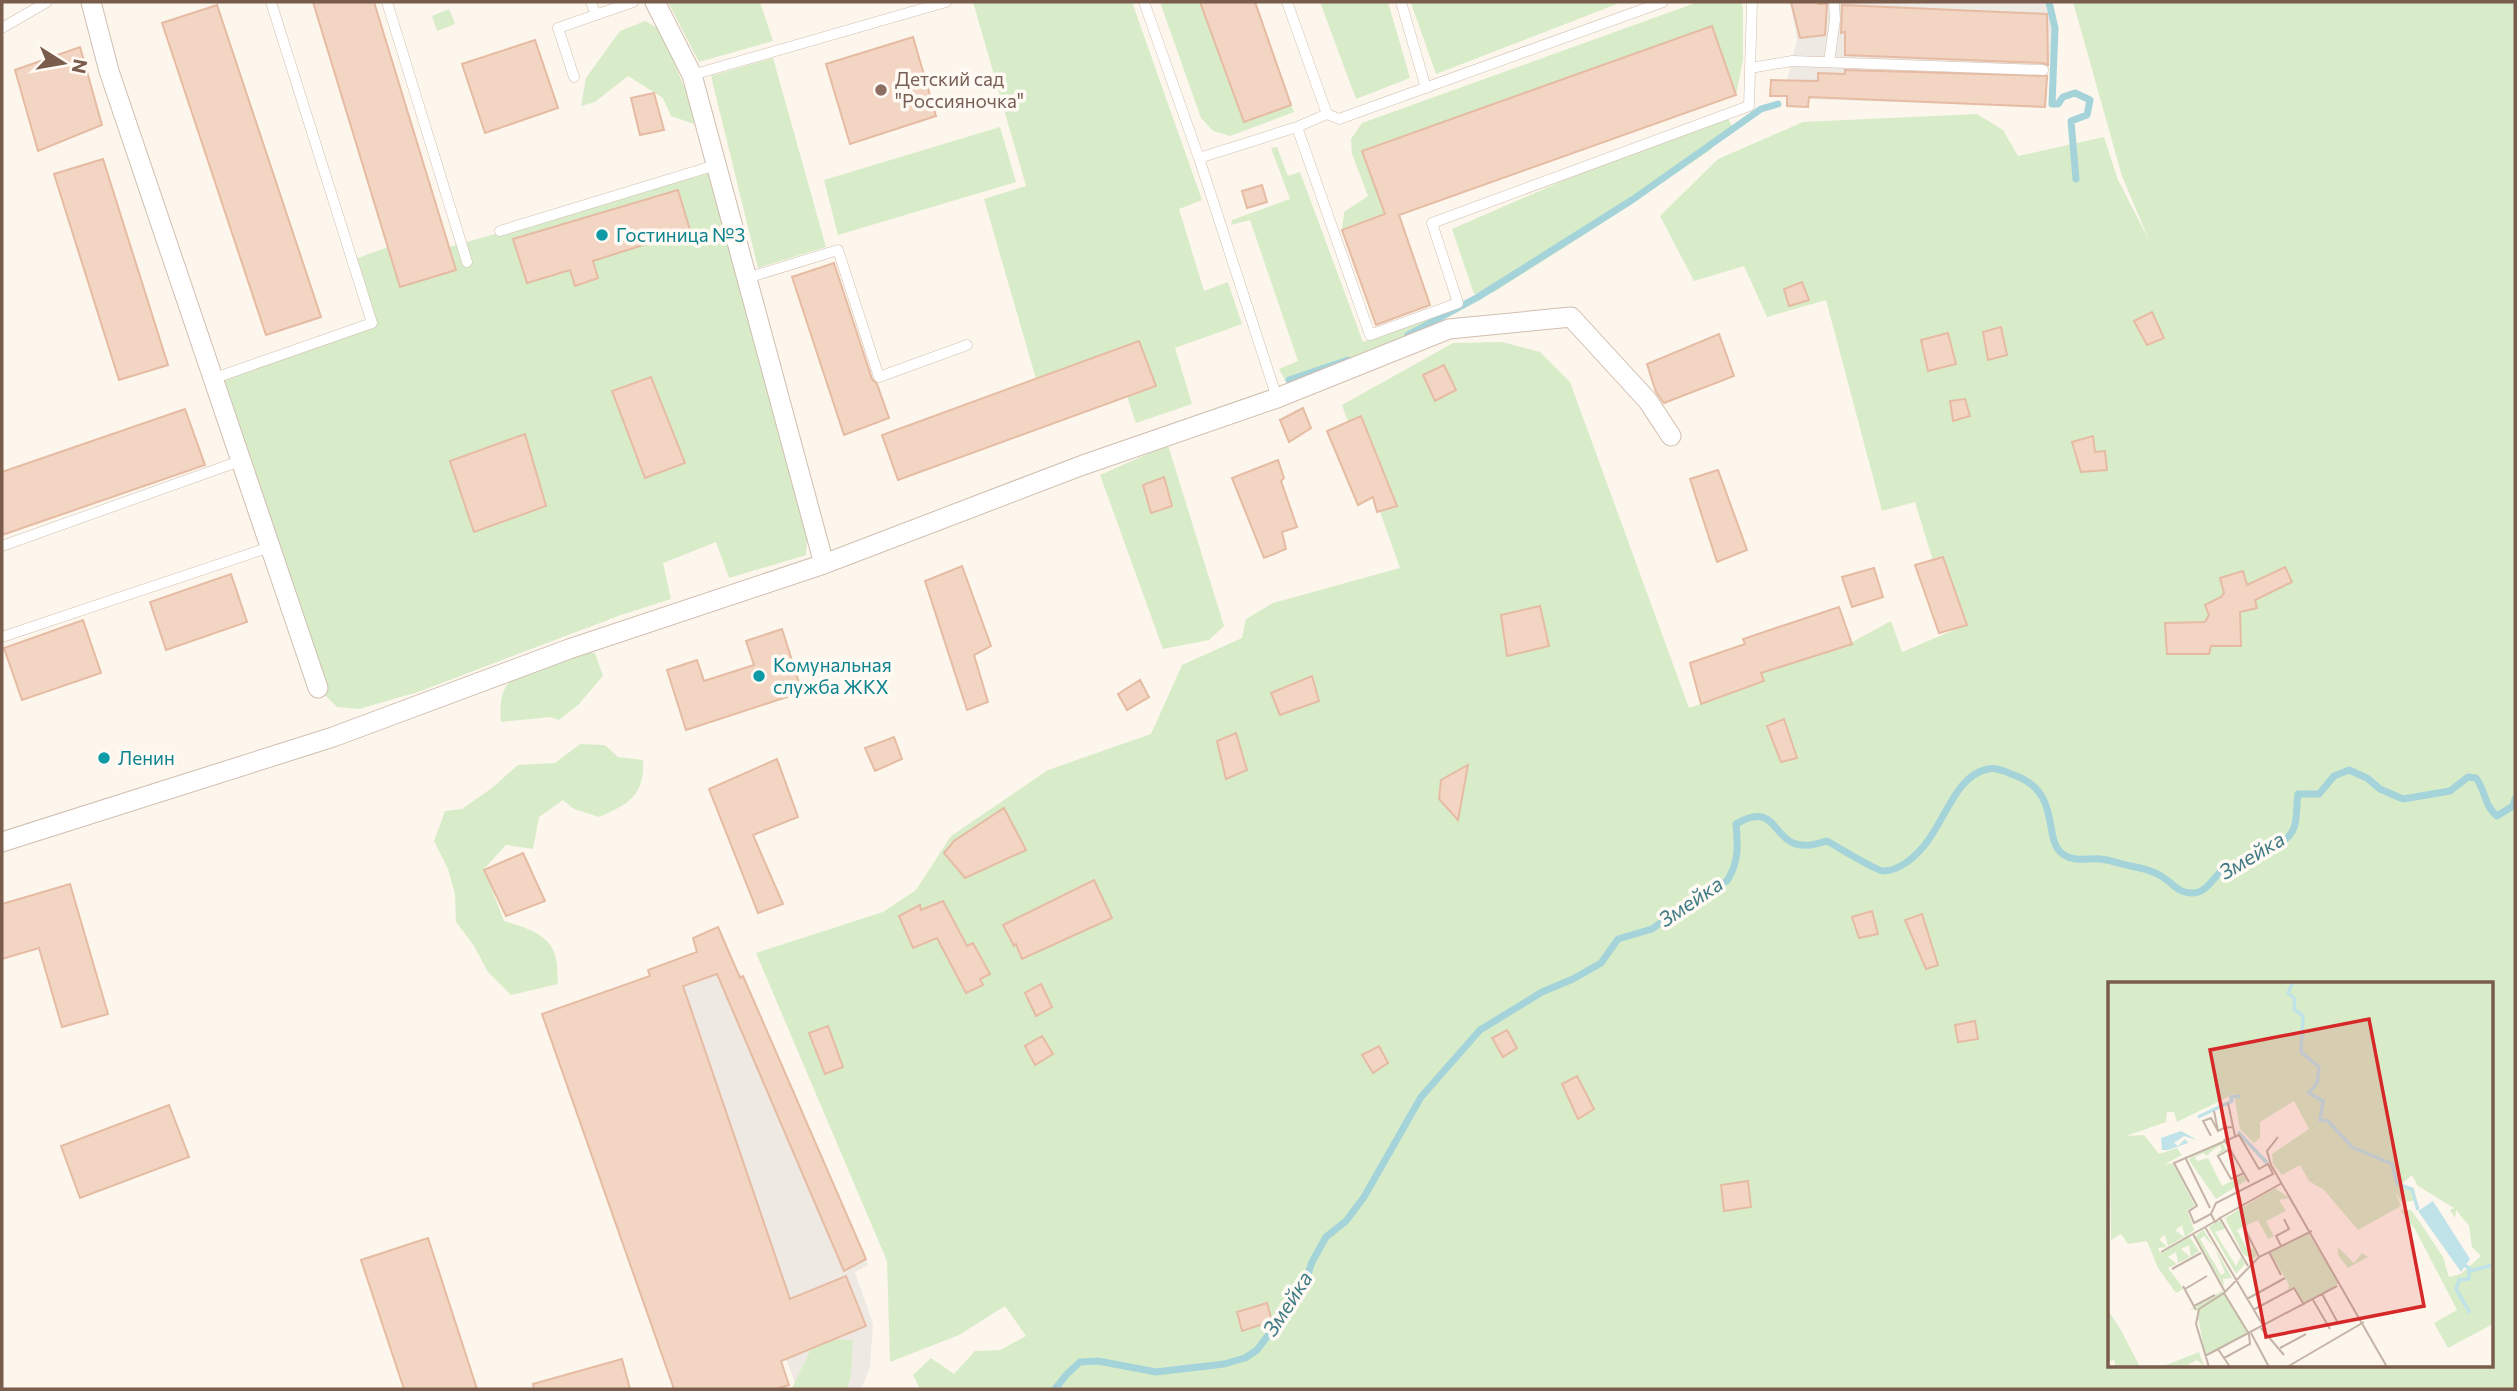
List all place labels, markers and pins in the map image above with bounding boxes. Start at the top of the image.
place label: Детский сад "Россияночка" [895,67,1024,112]
marker: Детский сад "Россияночка" [873,82,889,98]
place label: Гостиница №3 [616,223,745,246]
marker: Гостиница №3 [594,227,610,243]
place label: Комунальная служба ЖКХ [773,653,892,698]
marker: Комунальная служба ЖКХ [751,668,767,684]
place label: Ленин [118,746,175,769]
marker: Ленин [96,750,112,766]

